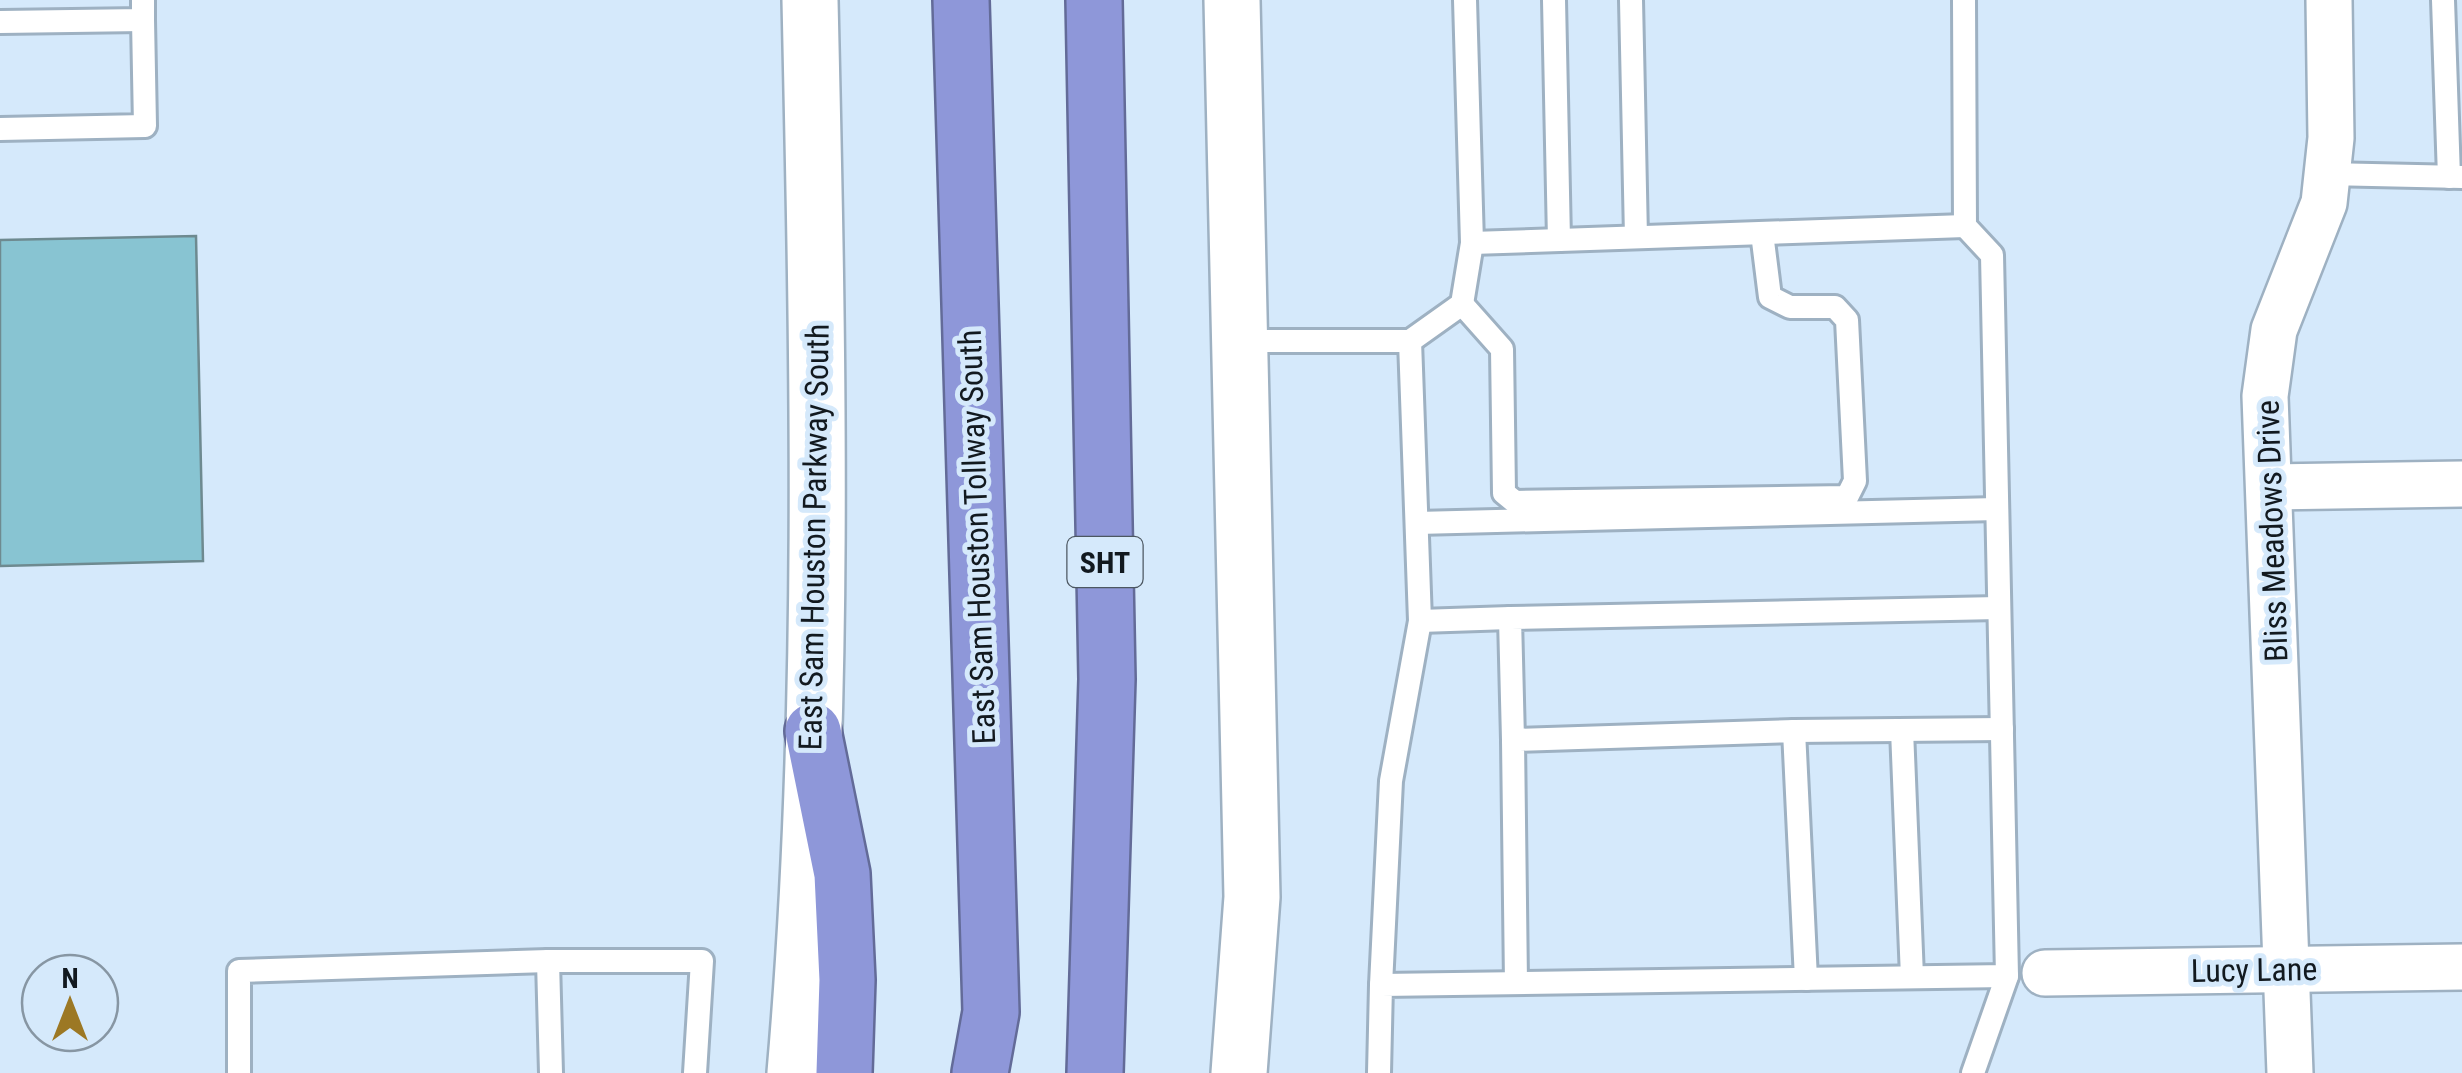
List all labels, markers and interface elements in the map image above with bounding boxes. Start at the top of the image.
street label: East Sam Houston Parkway South [791,323,837,751]
street label: East Sam Houston Tollway South [951,329,1003,745]
street label: Bliss Meadows Drive [2248,400,2296,662]
road number: SHT [1068,537,1142,587]
street label: Lucy Lane [2190,950,2318,990]
north arrow [20,953,120,1053]
text: N [61,962,79,995]

